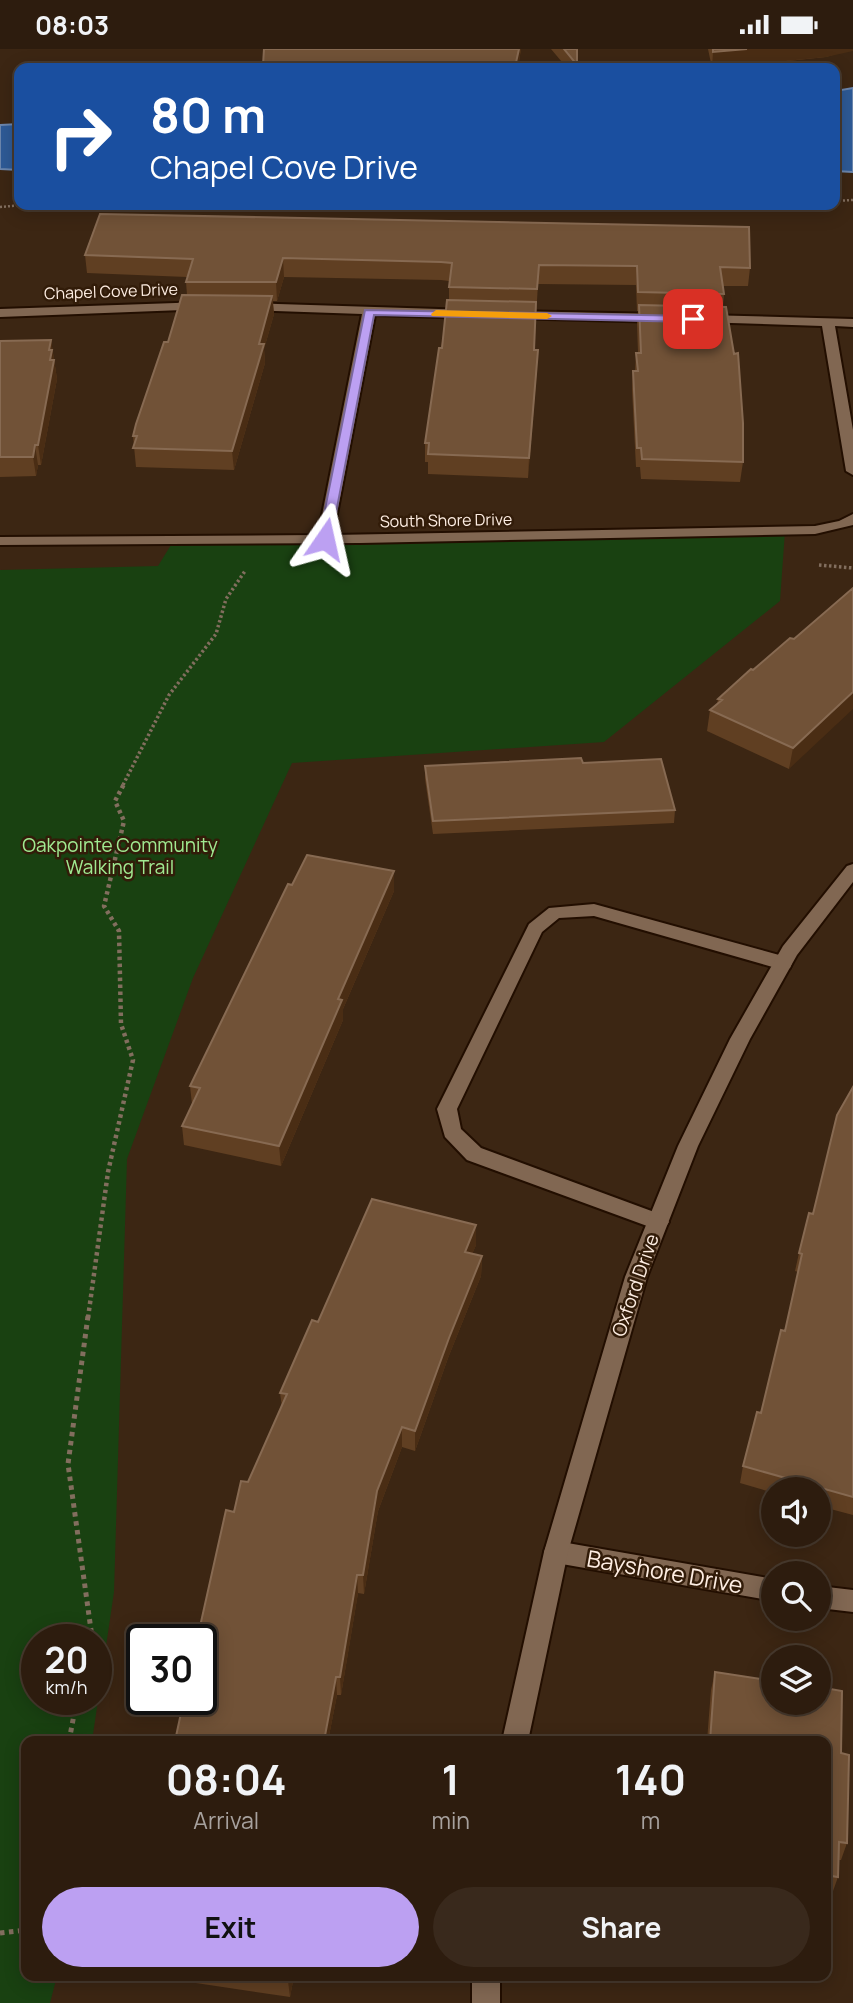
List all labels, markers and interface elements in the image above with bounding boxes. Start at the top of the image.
text: 08:03 [35,7,109,43]
text: 80 m [150,81,266,148]
icon: right [35,91,126,182]
text: Chapel Cove Drive [150,145,418,189]
street label: Chapel Cove Drive [44,278,178,304]
pin [663,289,723,349]
icon: arrive [674,300,712,338]
position arrow [288,502,362,576]
street label: South Shore Drive [380,508,512,532]
park label: Oakpointe Community Walking Trail [22,832,218,880]
street label: Oxford Drive [605,1230,665,1340]
map controls [761,1477,831,1715]
button: sound [761,1477,831,1547]
street label: Bayshore Drive [585,1542,745,1600]
button: search [761,1561,831,1631]
speed limit sign: 30 [126,1624,217,1715]
text: 20 [45,1636,88,1684]
button: layers [761,1645,831,1715]
text: km/h [46,1675,87,1699]
text: 08:04 [166,1750,287,1808]
text: 1 [441,1750,460,1808]
text: 140 [615,1750,686,1808]
text: Arrival [193,1804,259,1836]
text: min [431,1804,470,1836]
text: m [641,1804,660,1836]
button: Exit [42,1887,419,1967]
button: Share [433,1887,810,1967]

